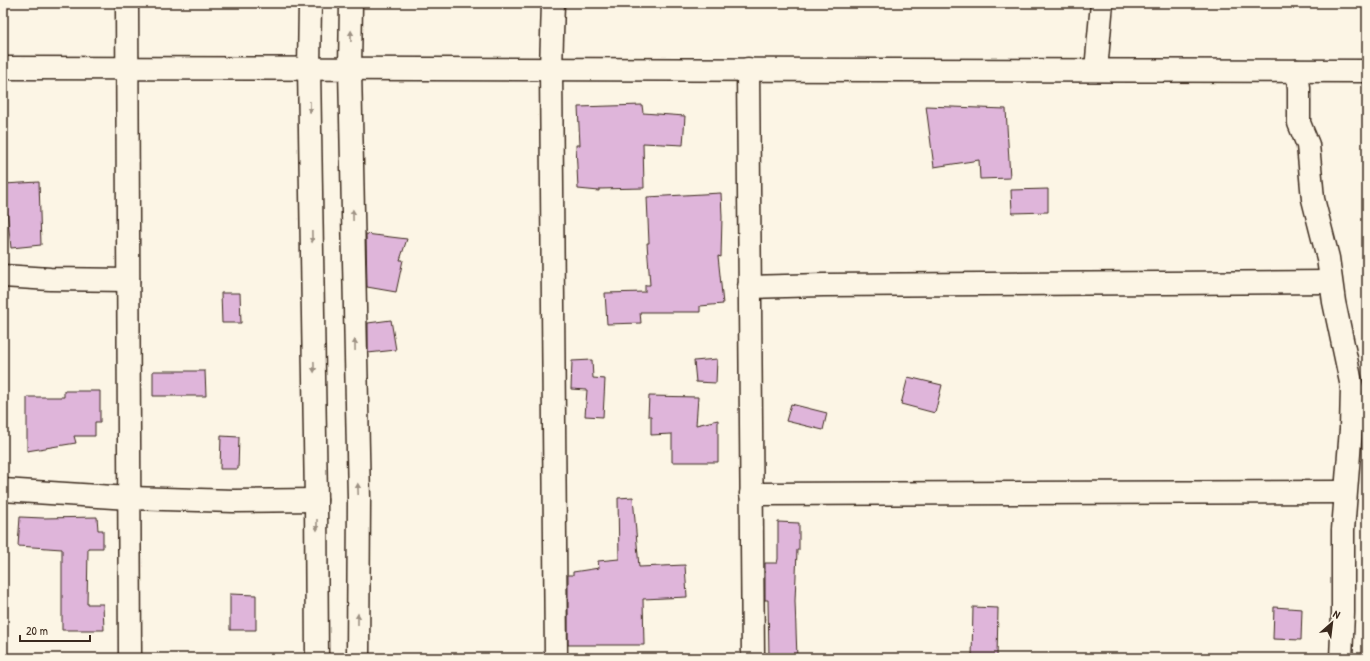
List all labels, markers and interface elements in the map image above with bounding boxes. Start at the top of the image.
one-way arrow [348,29,354,42]
one-way arrow [307,101,313,114]
one-way arrow [350,208,356,221]
one-way arrow [309,231,315,244]
one-way arrow [352,338,358,351]
one-way arrow [311,361,317,374]
one-way arrow [355,482,361,495]
one-way arrow [313,519,320,531]
north arrow [1312,603,1352,643]
text: N [1331,607,1343,622]
one-way arrow [355,612,361,625]
scale bar [20,617,90,643]
text: 20 m [26,622,48,639]

